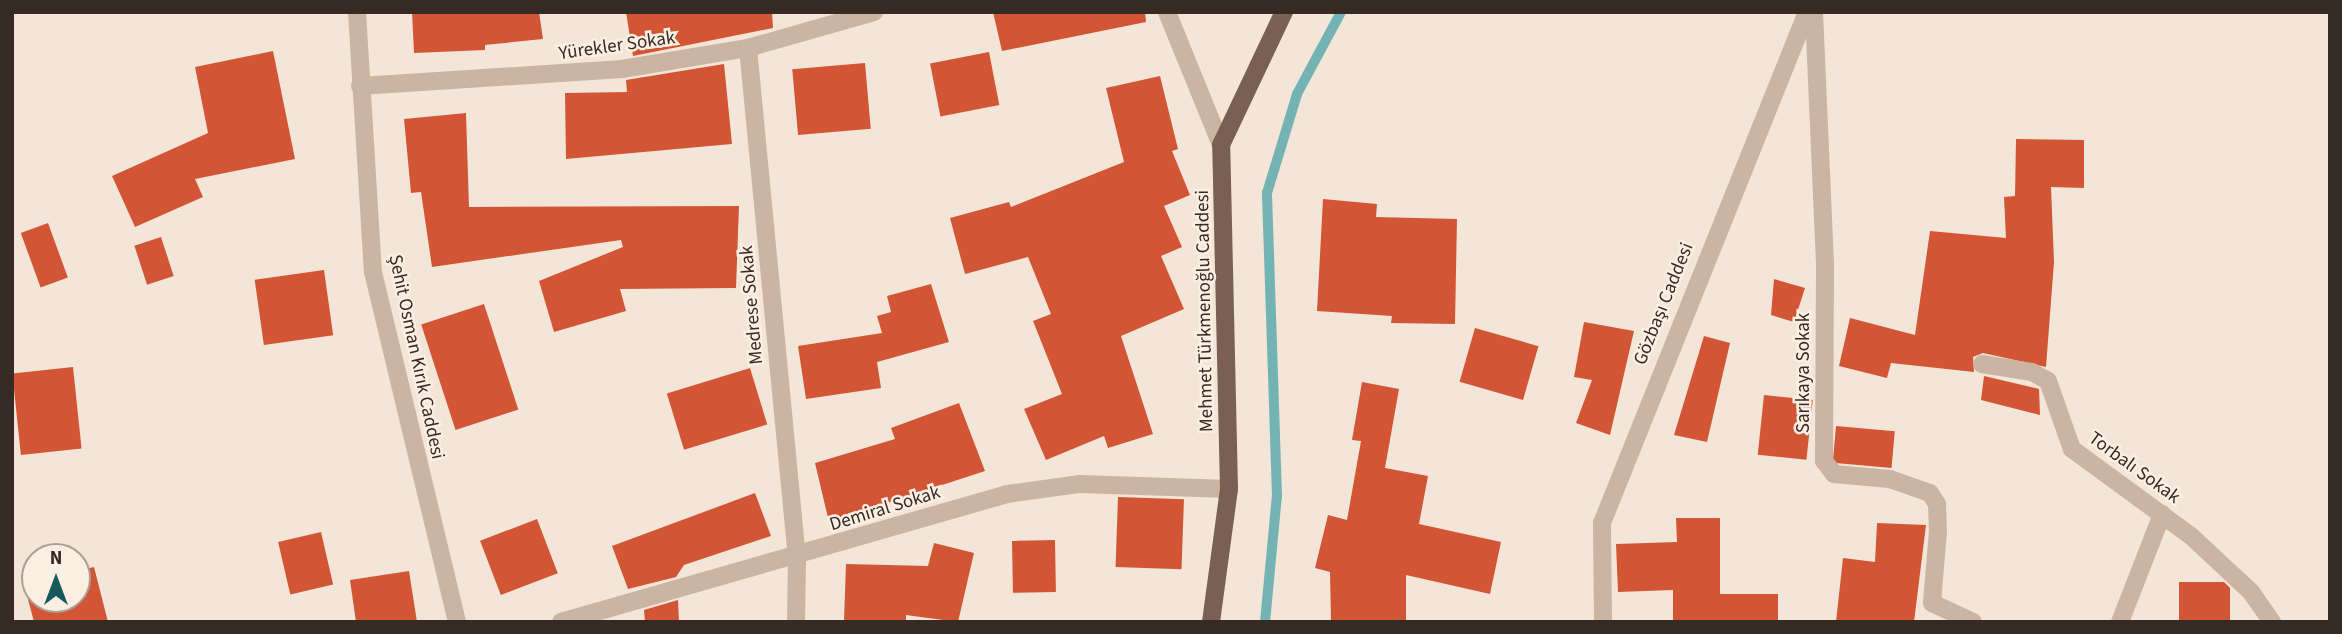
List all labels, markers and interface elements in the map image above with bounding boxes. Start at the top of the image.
street label: Yürekler Sokak [557,27,677,65]
street label: Mehmet Türkmenoğlu Caddesi [1191,190,1219,432]
street label: Gözbaşı Caddesi [1629,240,1699,368]
street label: Medrese Sokak [735,245,769,365]
street label: Şehit Osman Kırık Caddesi [383,253,449,461]
street label: Sarıkaya Sokak [1793,313,1815,433]
street label: Torbalı Sokak [2084,427,2184,509]
street label: Demiral Sokak [827,481,943,537]
north arrow [21,543,91,613]
text: N [50,545,62,572]

